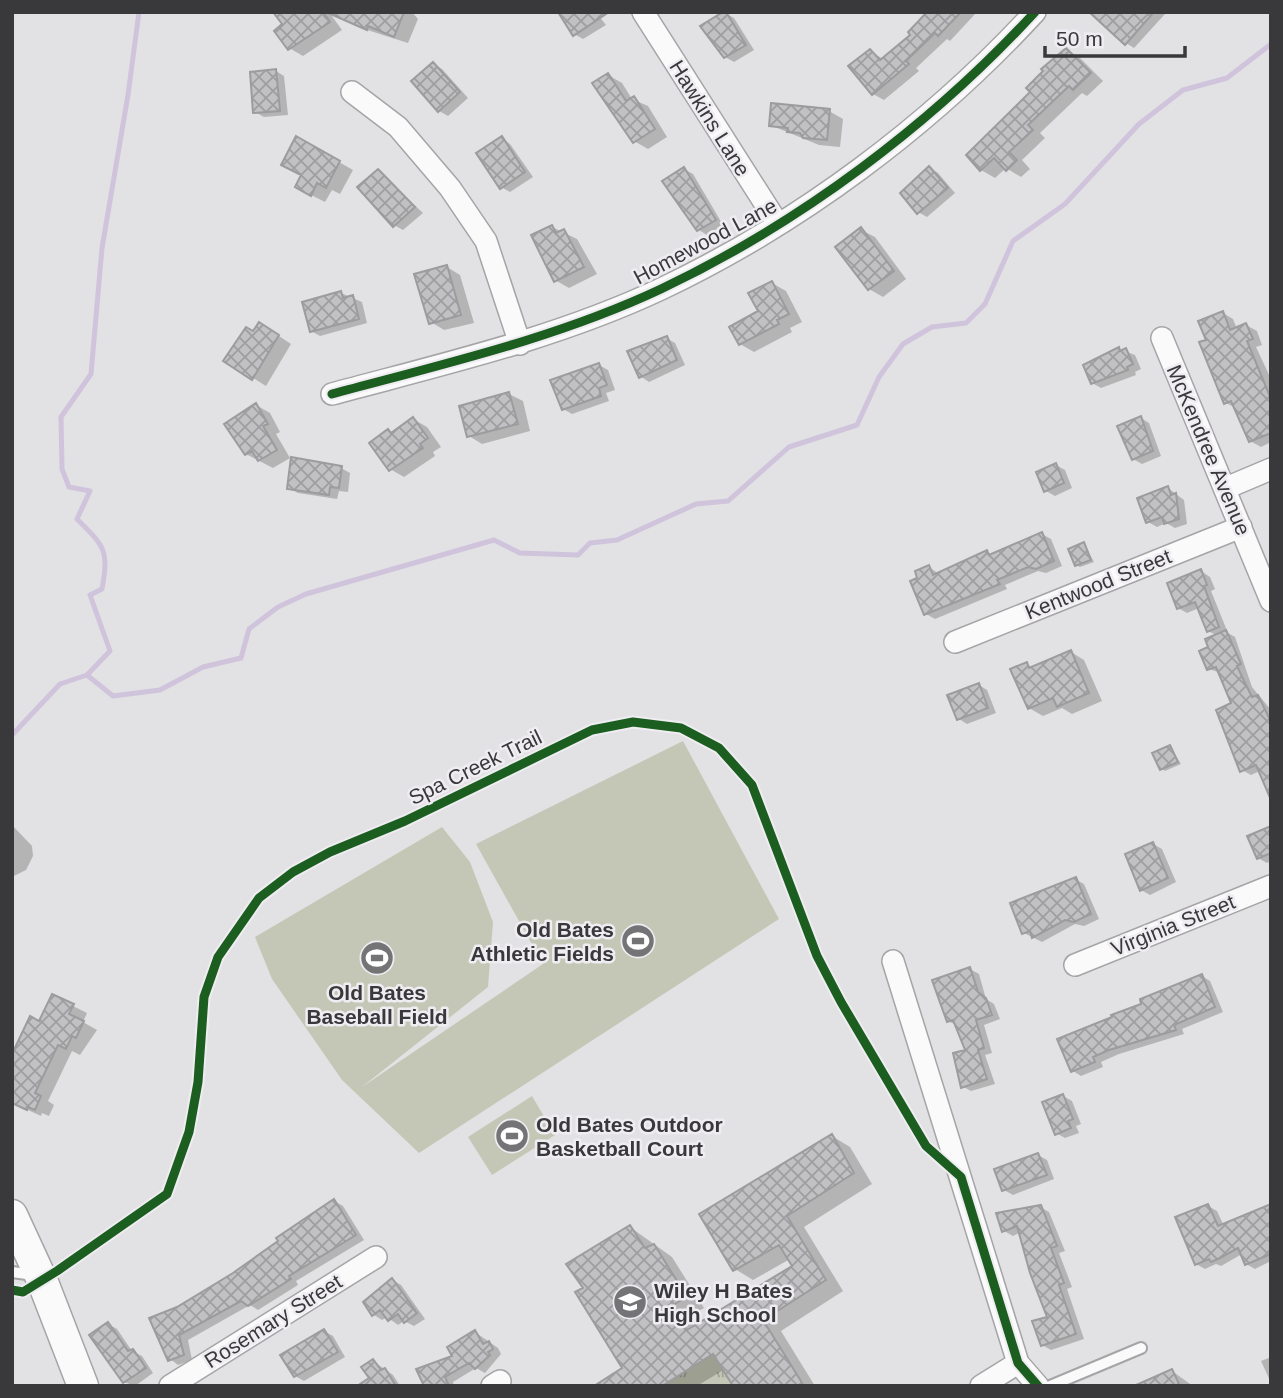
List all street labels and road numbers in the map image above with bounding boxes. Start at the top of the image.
street label: Hawkins Lane [665,56,755,180]
street label: Homewood Lane [630,194,780,288]
street label: McKendree Avenue [1163,361,1255,539]
street label: Kentwood Street [1022,544,1174,624]
street label: Spa Creek Trail [405,725,545,809]
street label: Virginia Street [1108,890,1238,960]
street label: Rosemary Street [200,1269,346,1373]

